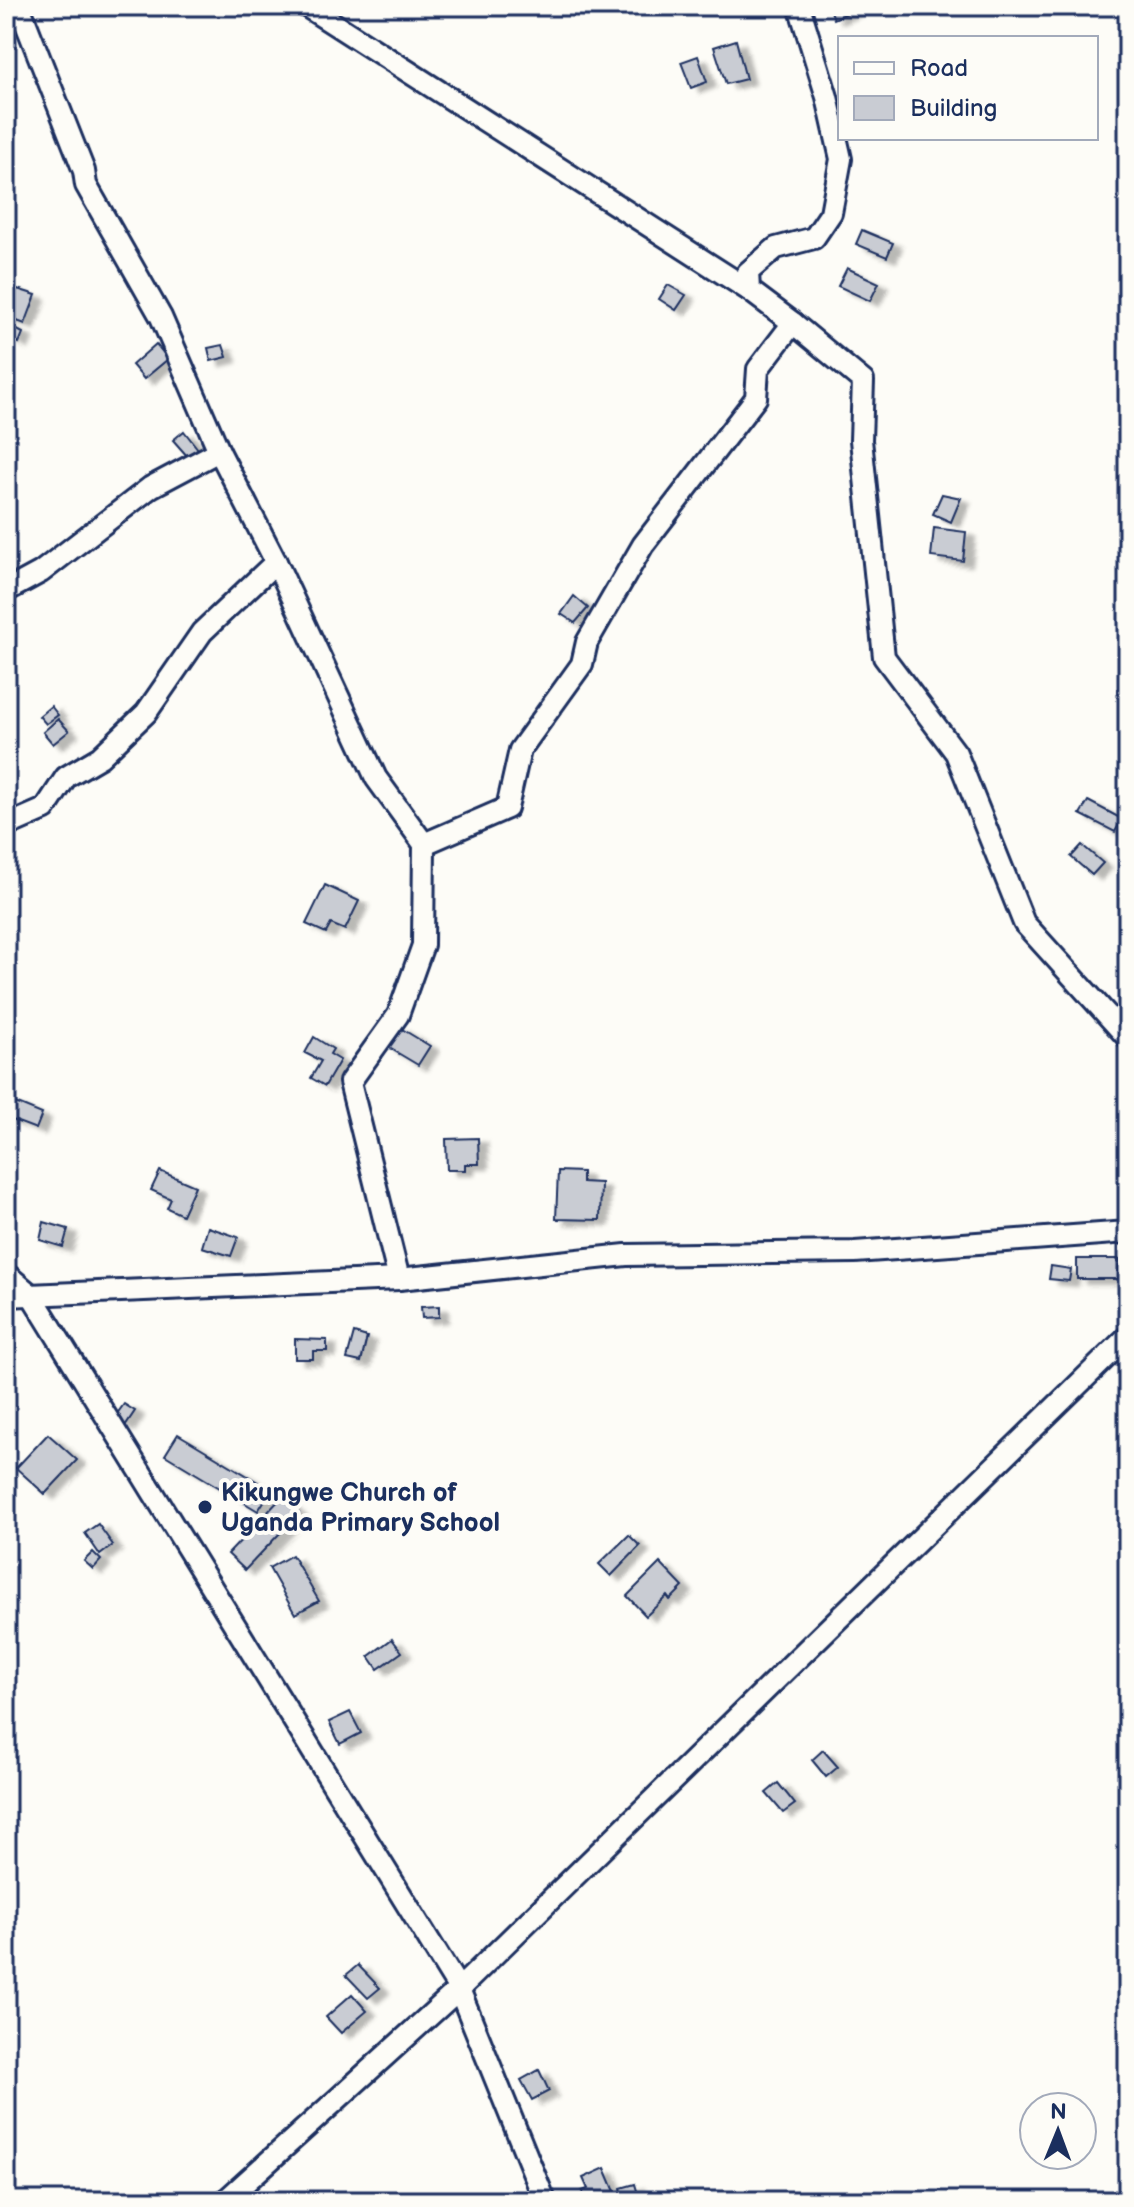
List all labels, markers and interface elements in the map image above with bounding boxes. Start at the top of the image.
legend [838,36,1098,140]
text: Road [910,54,968,83]
text: Building [910,94,997,123]
place label: Kikungwe Church of Uganda Primary School [221,1478,500,1539]
marker: Kikungwe Church of Uganda Primary School [196,1498,214,1516]
north arrow [1018,2091,1098,2171]
text: N [1050,2099,1067,2126]

